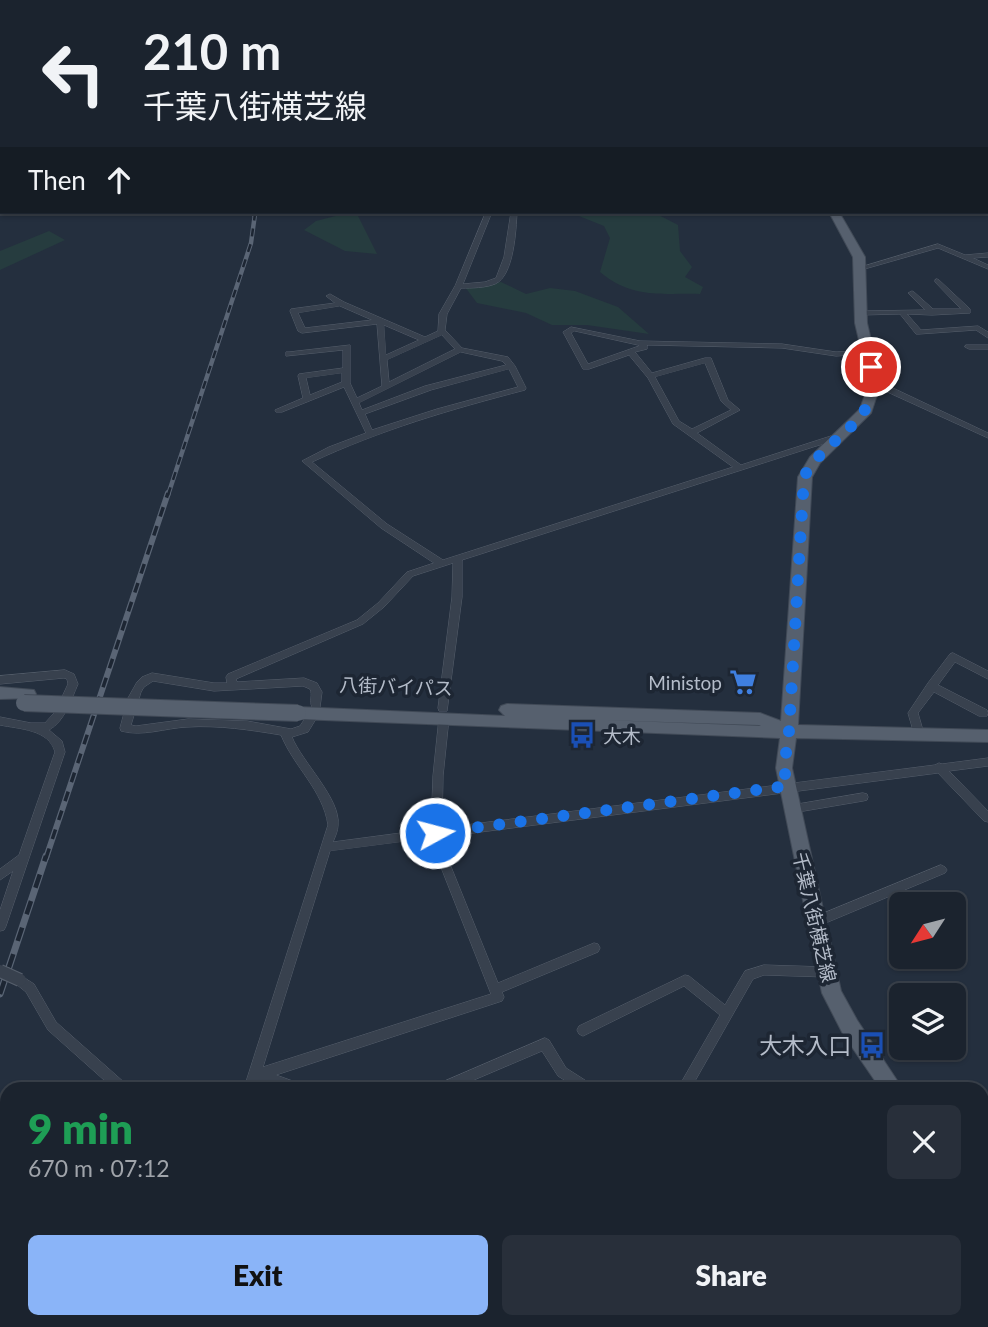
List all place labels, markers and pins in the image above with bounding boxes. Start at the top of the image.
pin [841,337,901,397]
supermarket icon: Ministop [728,667,758,697]
place label: Ministop [648,671,722,694]
bus stop icon: 大木 [567,720,597,750]
place label: 大木 [603,724,641,747]
bus stop icon: 大木入口 [857,1030,887,1060]
place label: 大木入口 [759,1031,851,1059]

